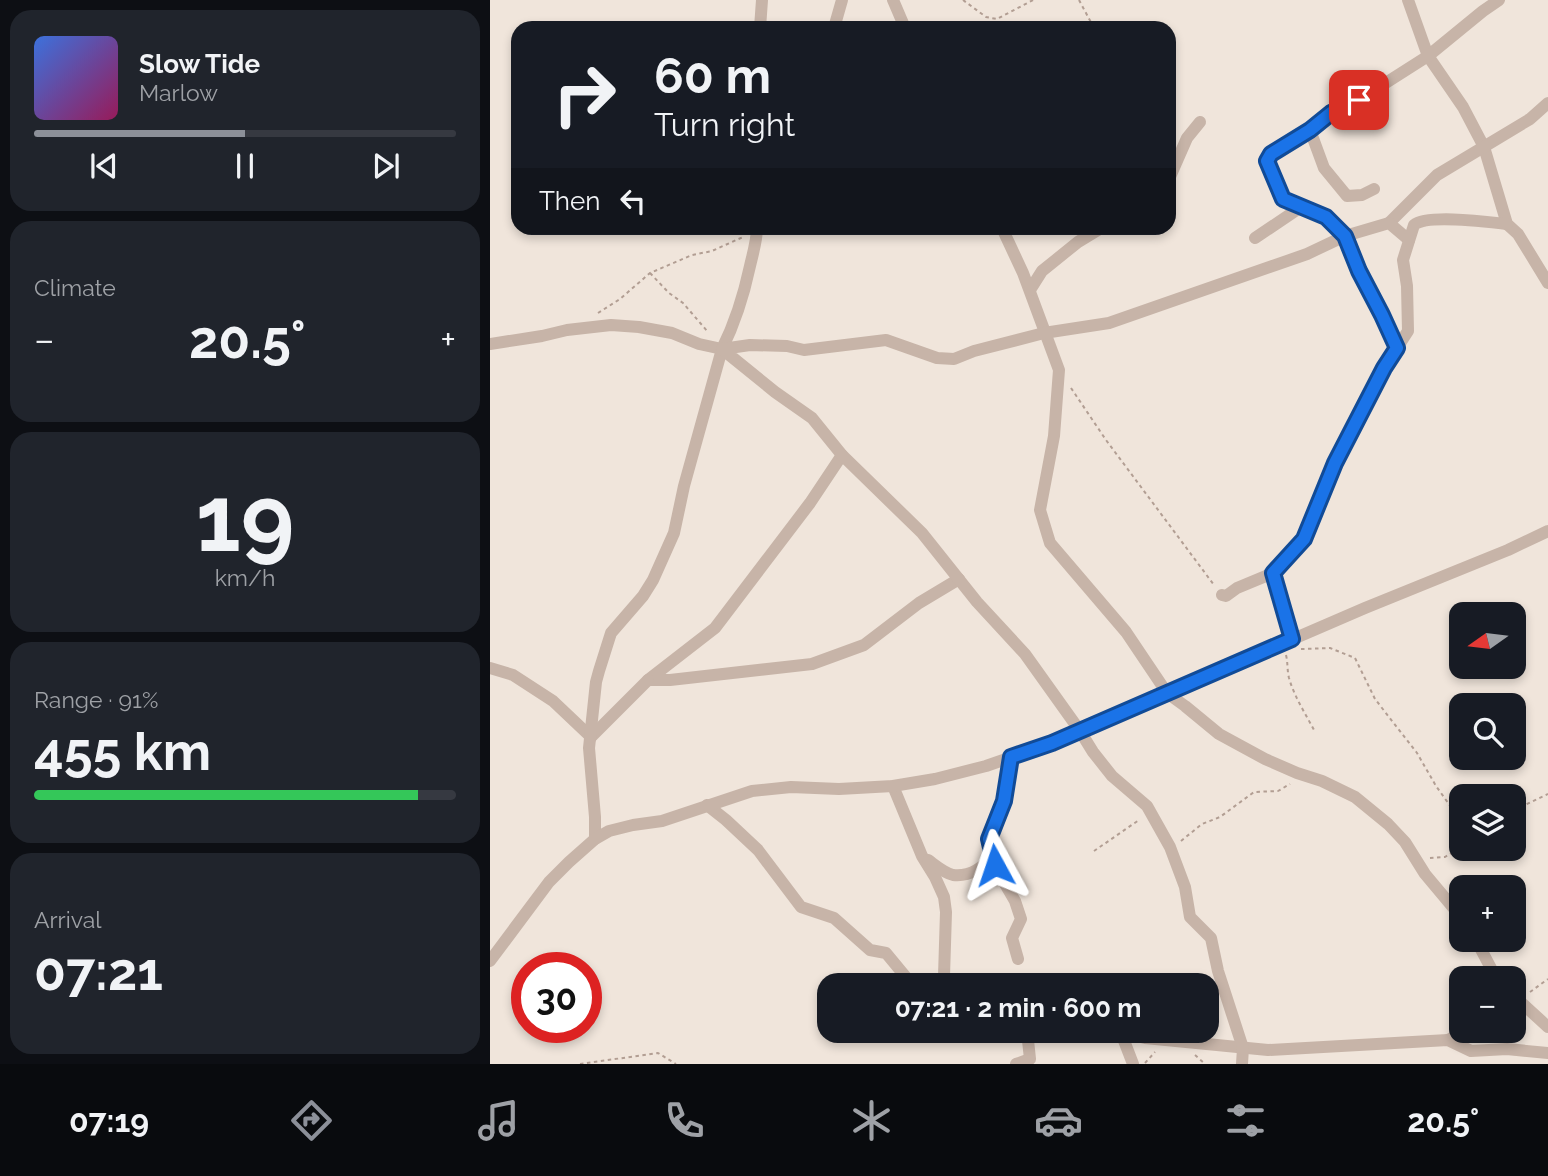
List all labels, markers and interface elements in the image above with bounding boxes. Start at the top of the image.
text: 60 m [654,47,771,104]
text: Slow Tide [139,49,260,79]
icon: right [539,49,630,140]
pin [1329,70,1389,130]
text: Marlow [139,79,218,106]
icon: arrive [1340,81,1378,119]
text: Turn right [654,106,795,143]
icon: previous [85,147,123,185]
icon: pause [226,147,264,185]
icon: next [367,147,405,185]
icon: left [614,182,652,220]
text: Then [539,186,600,216]
text: Climate [34,274,116,301]
text: 20.5° [189,309,306,370]
text: − [34,317,54,362]
text: + [440,317,456,362]
text: 19 [196,465,294,572]
text: km/h [215,564,275,591]
north arrow [1449,602,1526,679]
map controls [1449,602,1526,1043]
text: Range · 91% [34,686,158,713]
button: search [1449,693,1526,770]
text: 455 km [34,721,211,782]
button: layers [1449,784,1526,861]
position arrow [958,828,1032,902]
button: + [1449,875,1526,952]
text: Arrival [34,906,101,933]
text: 07:21 [34,941,163,1002]
speed limit sign: 30 [511,952,602,1043]
button: − [1449,966,1526,1043]
text: 07:21 · 2 min · 600 m [895,993,1141,1023]
icon: directions [287,1096,336,1145]
icon: music [474,1096,523,1145]
icon: phone [660,1096,709,1145]
icon: climate [847,1096,896,1145]
icon: car [1034,1096,1083,1145]
icon: filters [1221,1096,1270,1145]
text: 07:19 [69,1102,149,1139]
text: 20.5° [1407,1102,1479,1139]

